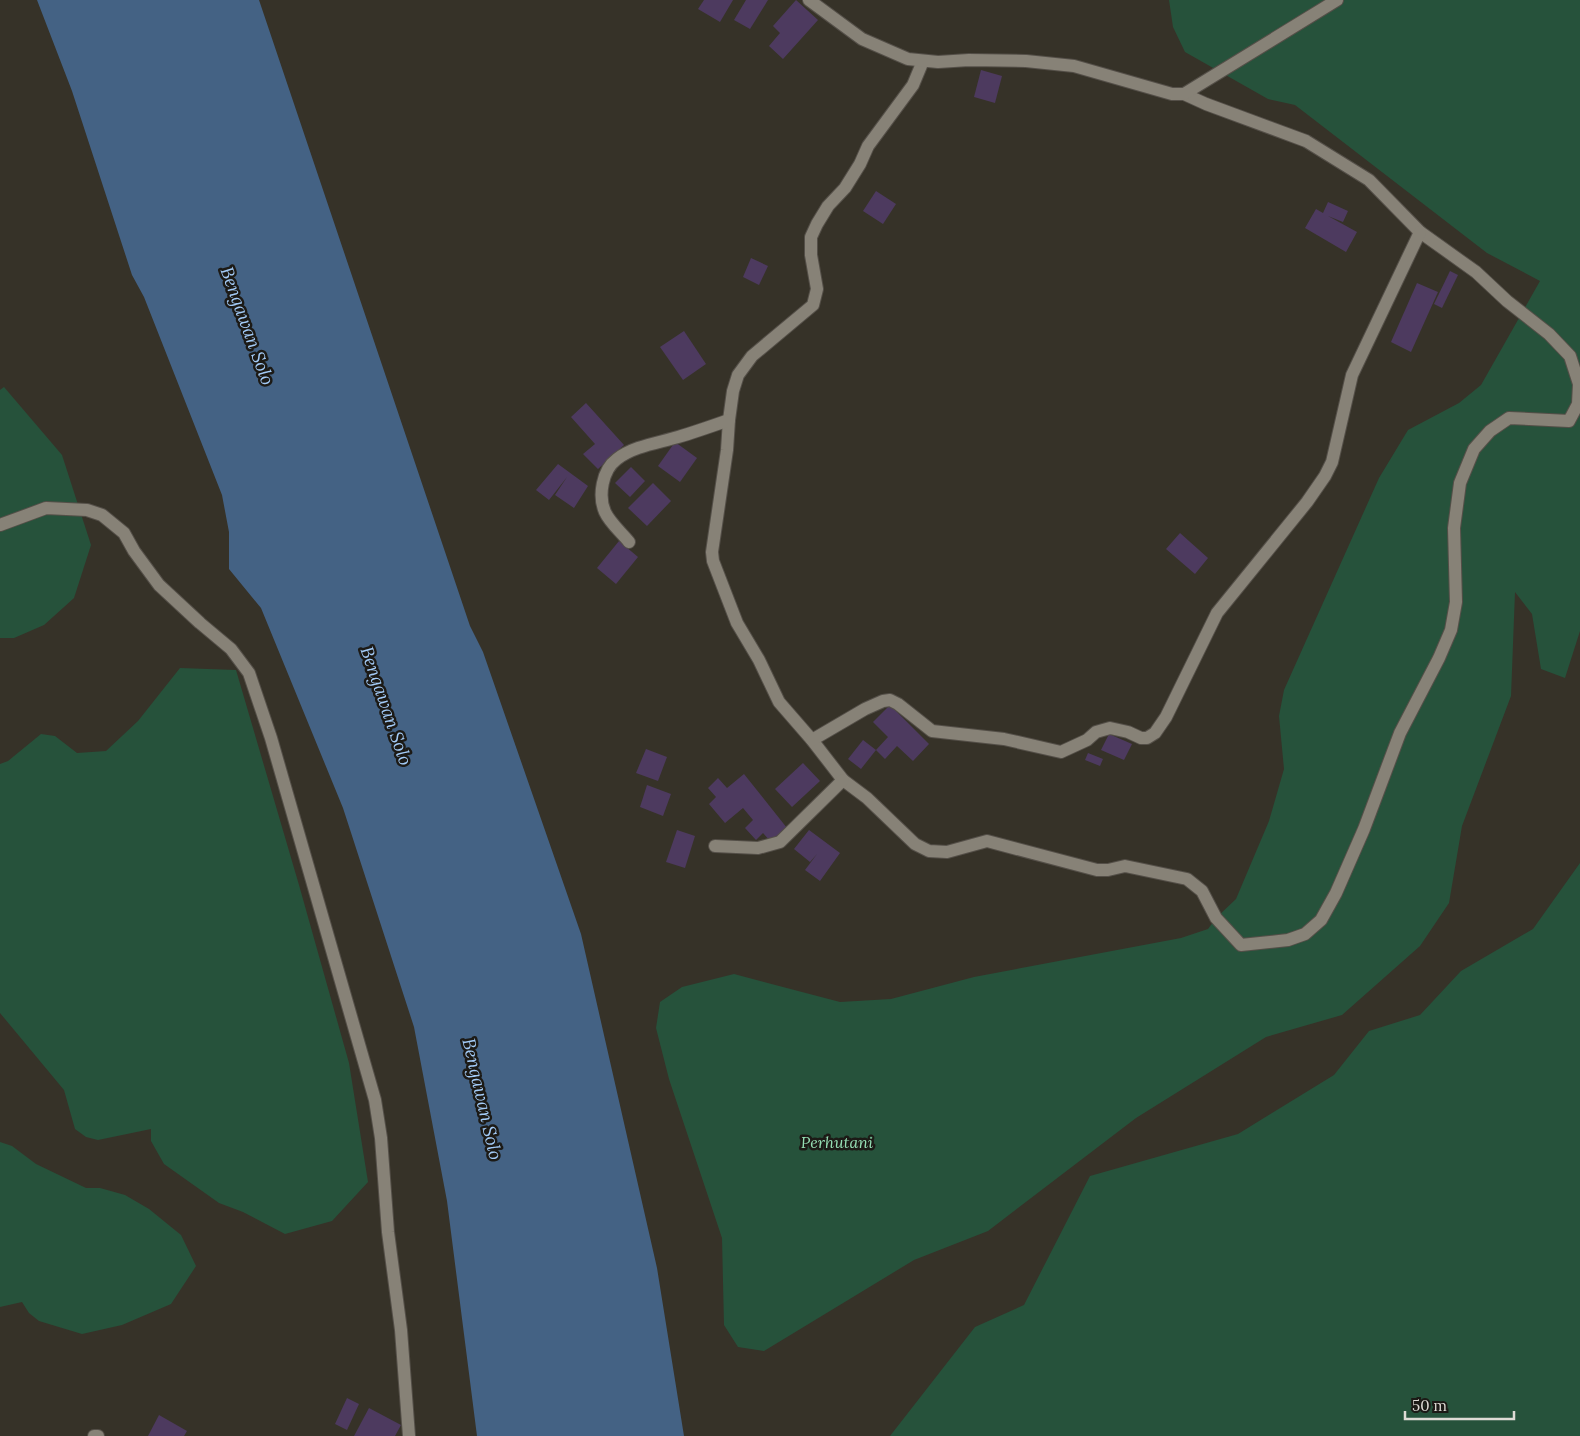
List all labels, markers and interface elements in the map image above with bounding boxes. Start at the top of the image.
water label: Bengawan Solo [215,264,280,388]
water label: Bengawan Solo [355,643,418,768]
water label: Bengawan Solo [457,1036,508,1162]
park label: Perhutani [801,1132,873,1152]
scale bar [1405,1388,1514,1420]
text: 50 m [1412,1396,1447,1415]

